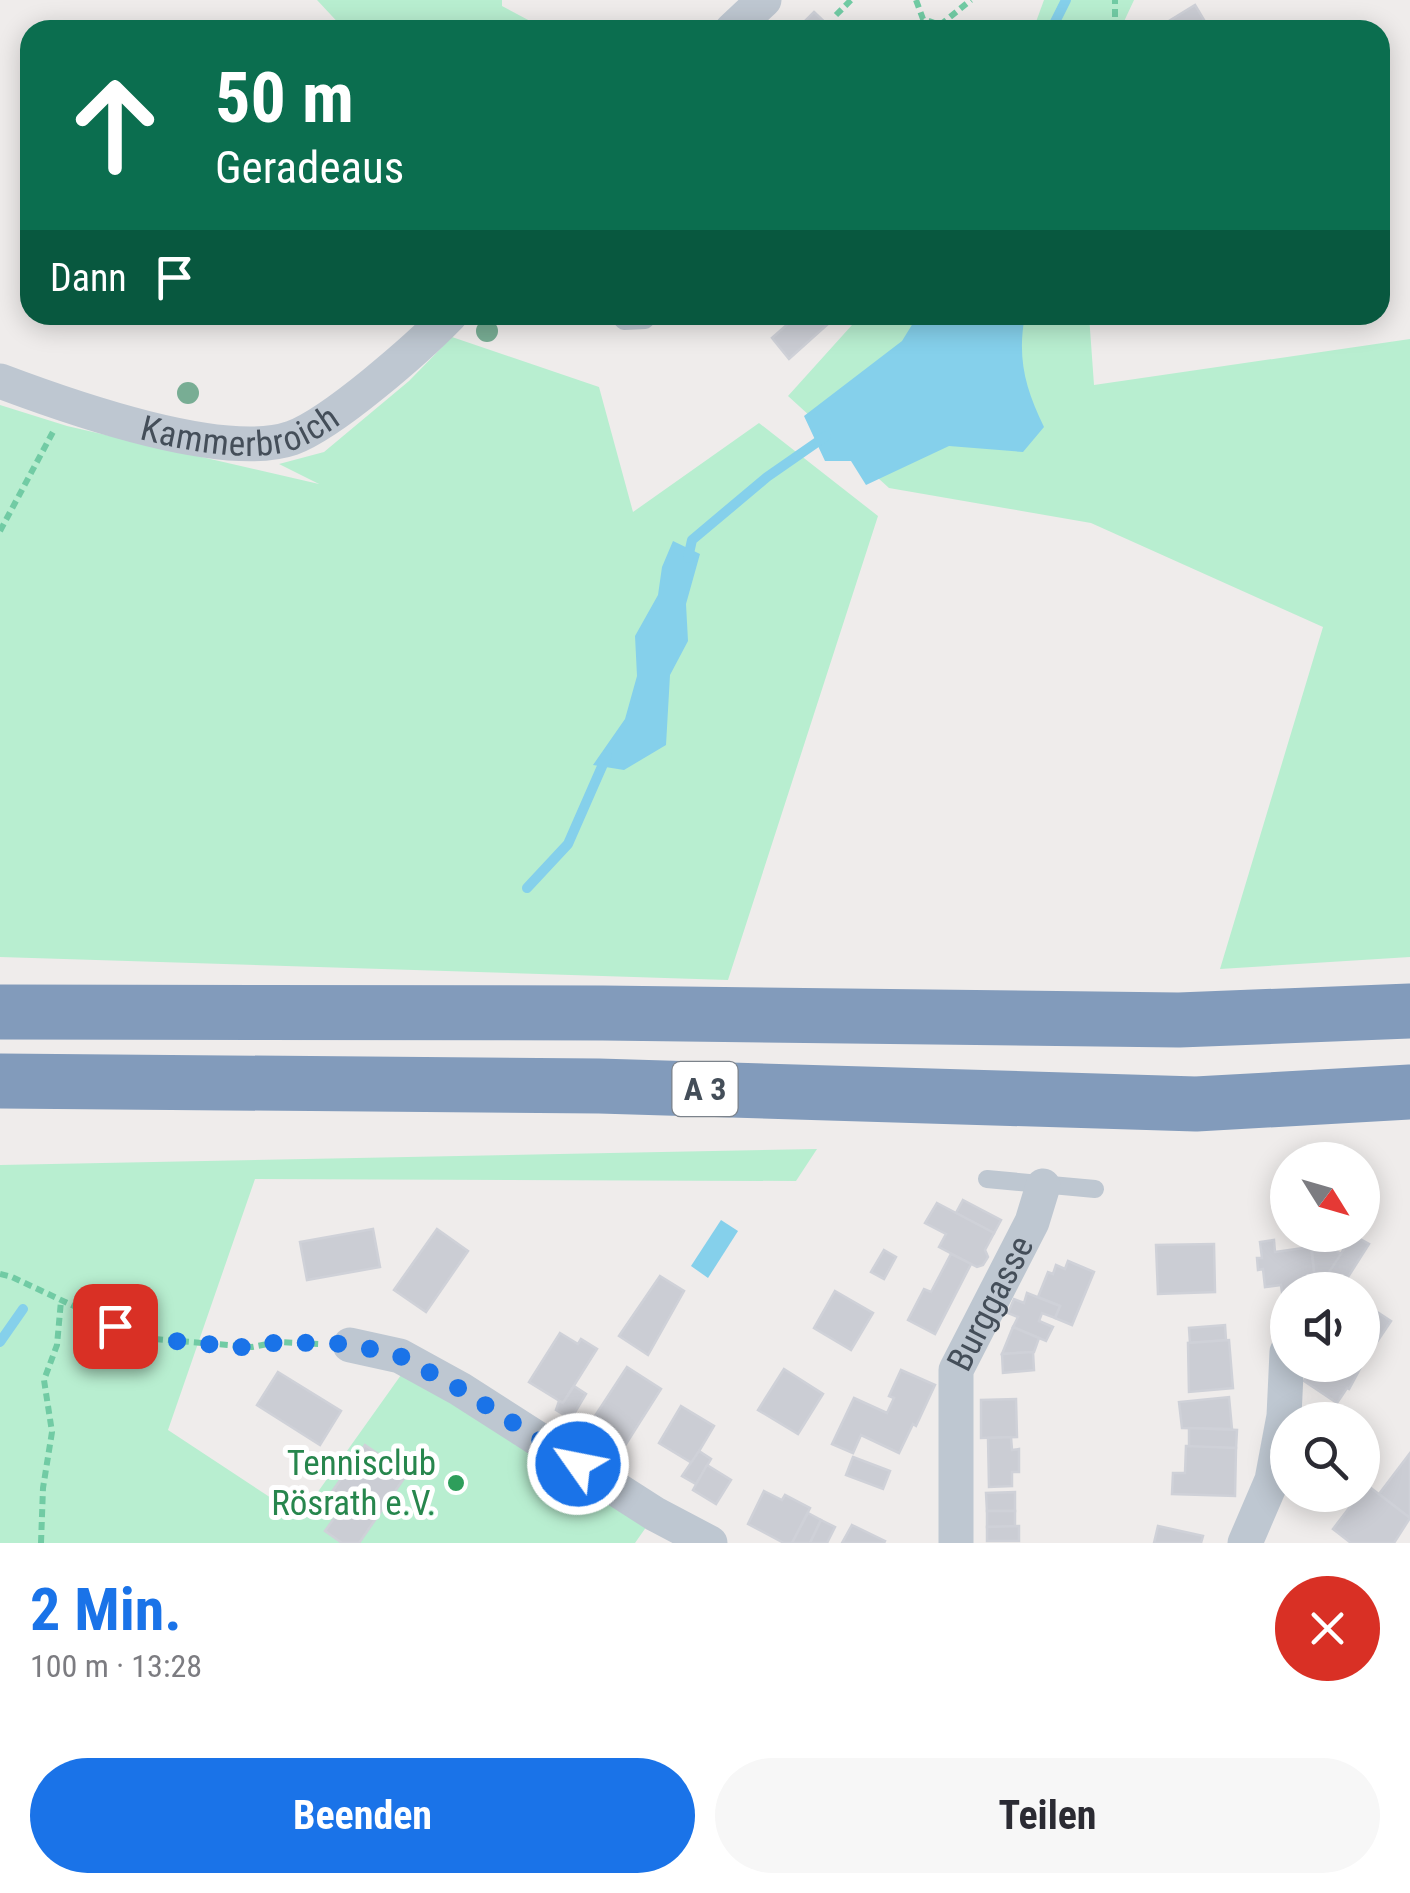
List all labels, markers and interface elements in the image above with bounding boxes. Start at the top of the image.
text: 50 m [215,57,354,139]
icon: ahead [50,60,180,190]
text: Geradeaus [215,141,404,194]
icon: arrive [147,250,202,305]
text: Dann [50,256,127,300]
street label: Kammerbroich [137,397,346,464]
road number: A 3 [672,1062,738,1116]
north arrow [1270,1142,1380,1252]
map controls [1270,1142,1380,1512]
street label: Burggasse [939,1229,1042,1378]
button: sound [1270,1272,1380,1382]
pin [73,1284,158,1369]
icon: arrive [88,1299,143,1354]
button: search [1270,1402,1380,1512]
position arrow [526,1412,630,1516]
place label: Tennisclub Rösrath e.V. [271,1443,436,1524]
marker: Tennisclub Rösrath e.V. [445,1472,467,1494]
text: 2 Min. [30,1574,182,1645]
button: close [1275,1576,1380,1681]
text: 100 m · 13:28 [30,1647,202,1685]
button: Beenden [30,1758,695,1873]
button: Teilen [715,1758,1380,1873]

